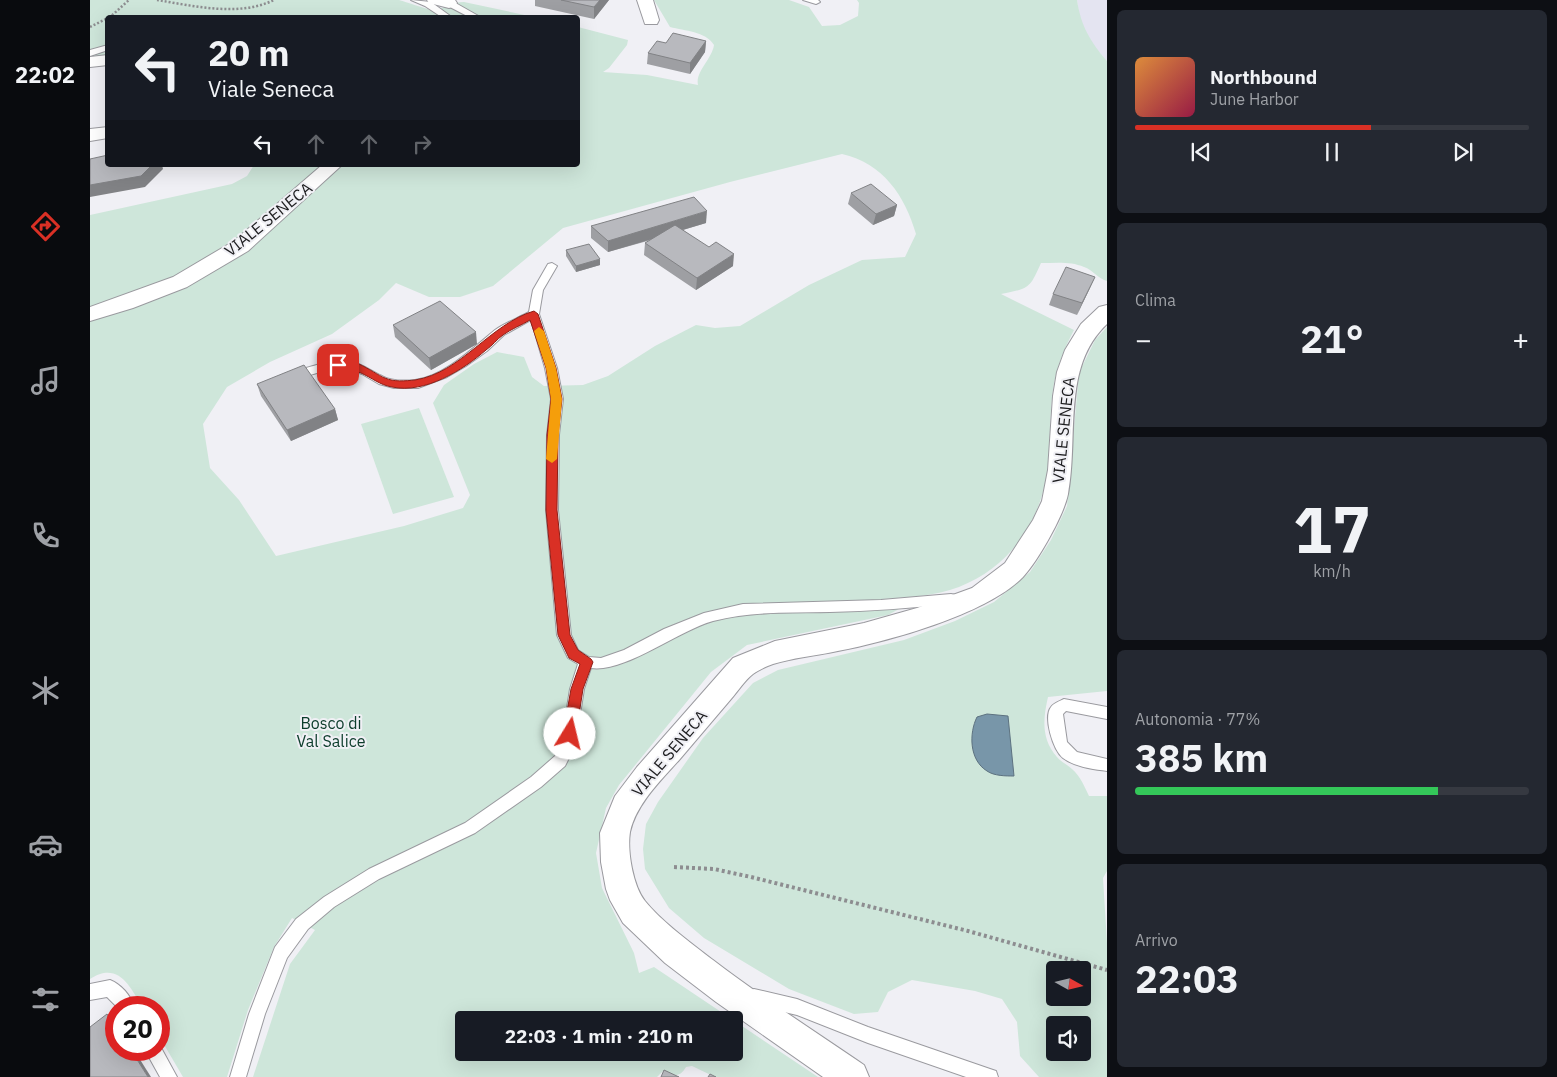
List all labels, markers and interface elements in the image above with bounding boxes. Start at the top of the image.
text: 20 m [208,30,290,76]
icon: left [125,35,190,100]
text: 22:02 [15,60,75,89]
text: Northbound [1210,65,1317,89]
text: Viale Seneca [208,74,334,103]
text: June Harbor [1210,89,1299,109]
icon: left [249,130,277,158]
icon: ahead [302,130,330,158]
icon: ahead [355,130,383,158]
icon: right [408,130,436,158]
icon: previous [1187,138,1215,166]
icon: pause [1318,138,1346,166]
icon: next [1449,138,1477,166]
street label: VIALE SENECA [220,178,316,260]
icon: directions [28,209,63,244]
text: Clima [1135,290,1176,310]
text: 21° [1300,314,1364,363]
text: − [1135,321,1152,358]
text: + [1512,321,1529,358]
pin [317,344,359,386]
icon: arrive [324,351,352,379]
icon: music [28,363,63,398]
street label: VIALE SENECA [1047,376,1079,484]
text: 17 [1293,486,1371,571]
icon: phone [28,518,63,553]
text: km/h [1313,561,1351,581]
icon: climate [28,673,63,708]
street label: VIALE SENECA [627,706,711,800]
position arrow [543,707,595,759]
text: Autonomia · 77% [1135,709,1260,729]
park label: Bosco di Val Salice [297,713,366,751]
text: 385 km [1135,733,1268,782]
icon: car [28,827,63,862]
text: Arrivo [1135,930,1178,950]
text: 22:03 [1135,954,1239,1003]
north arrow [1046,961,1091,1006]
map controls [1046,961,1091,1061]
icon: filters [28,982,63,1017]
speed limit sign: 20 [105,996,170,1061]
button: sound [1046,1016,1091,1061]
text: 22:03 · 1 min · 210 m [505,1024,693,1048]

